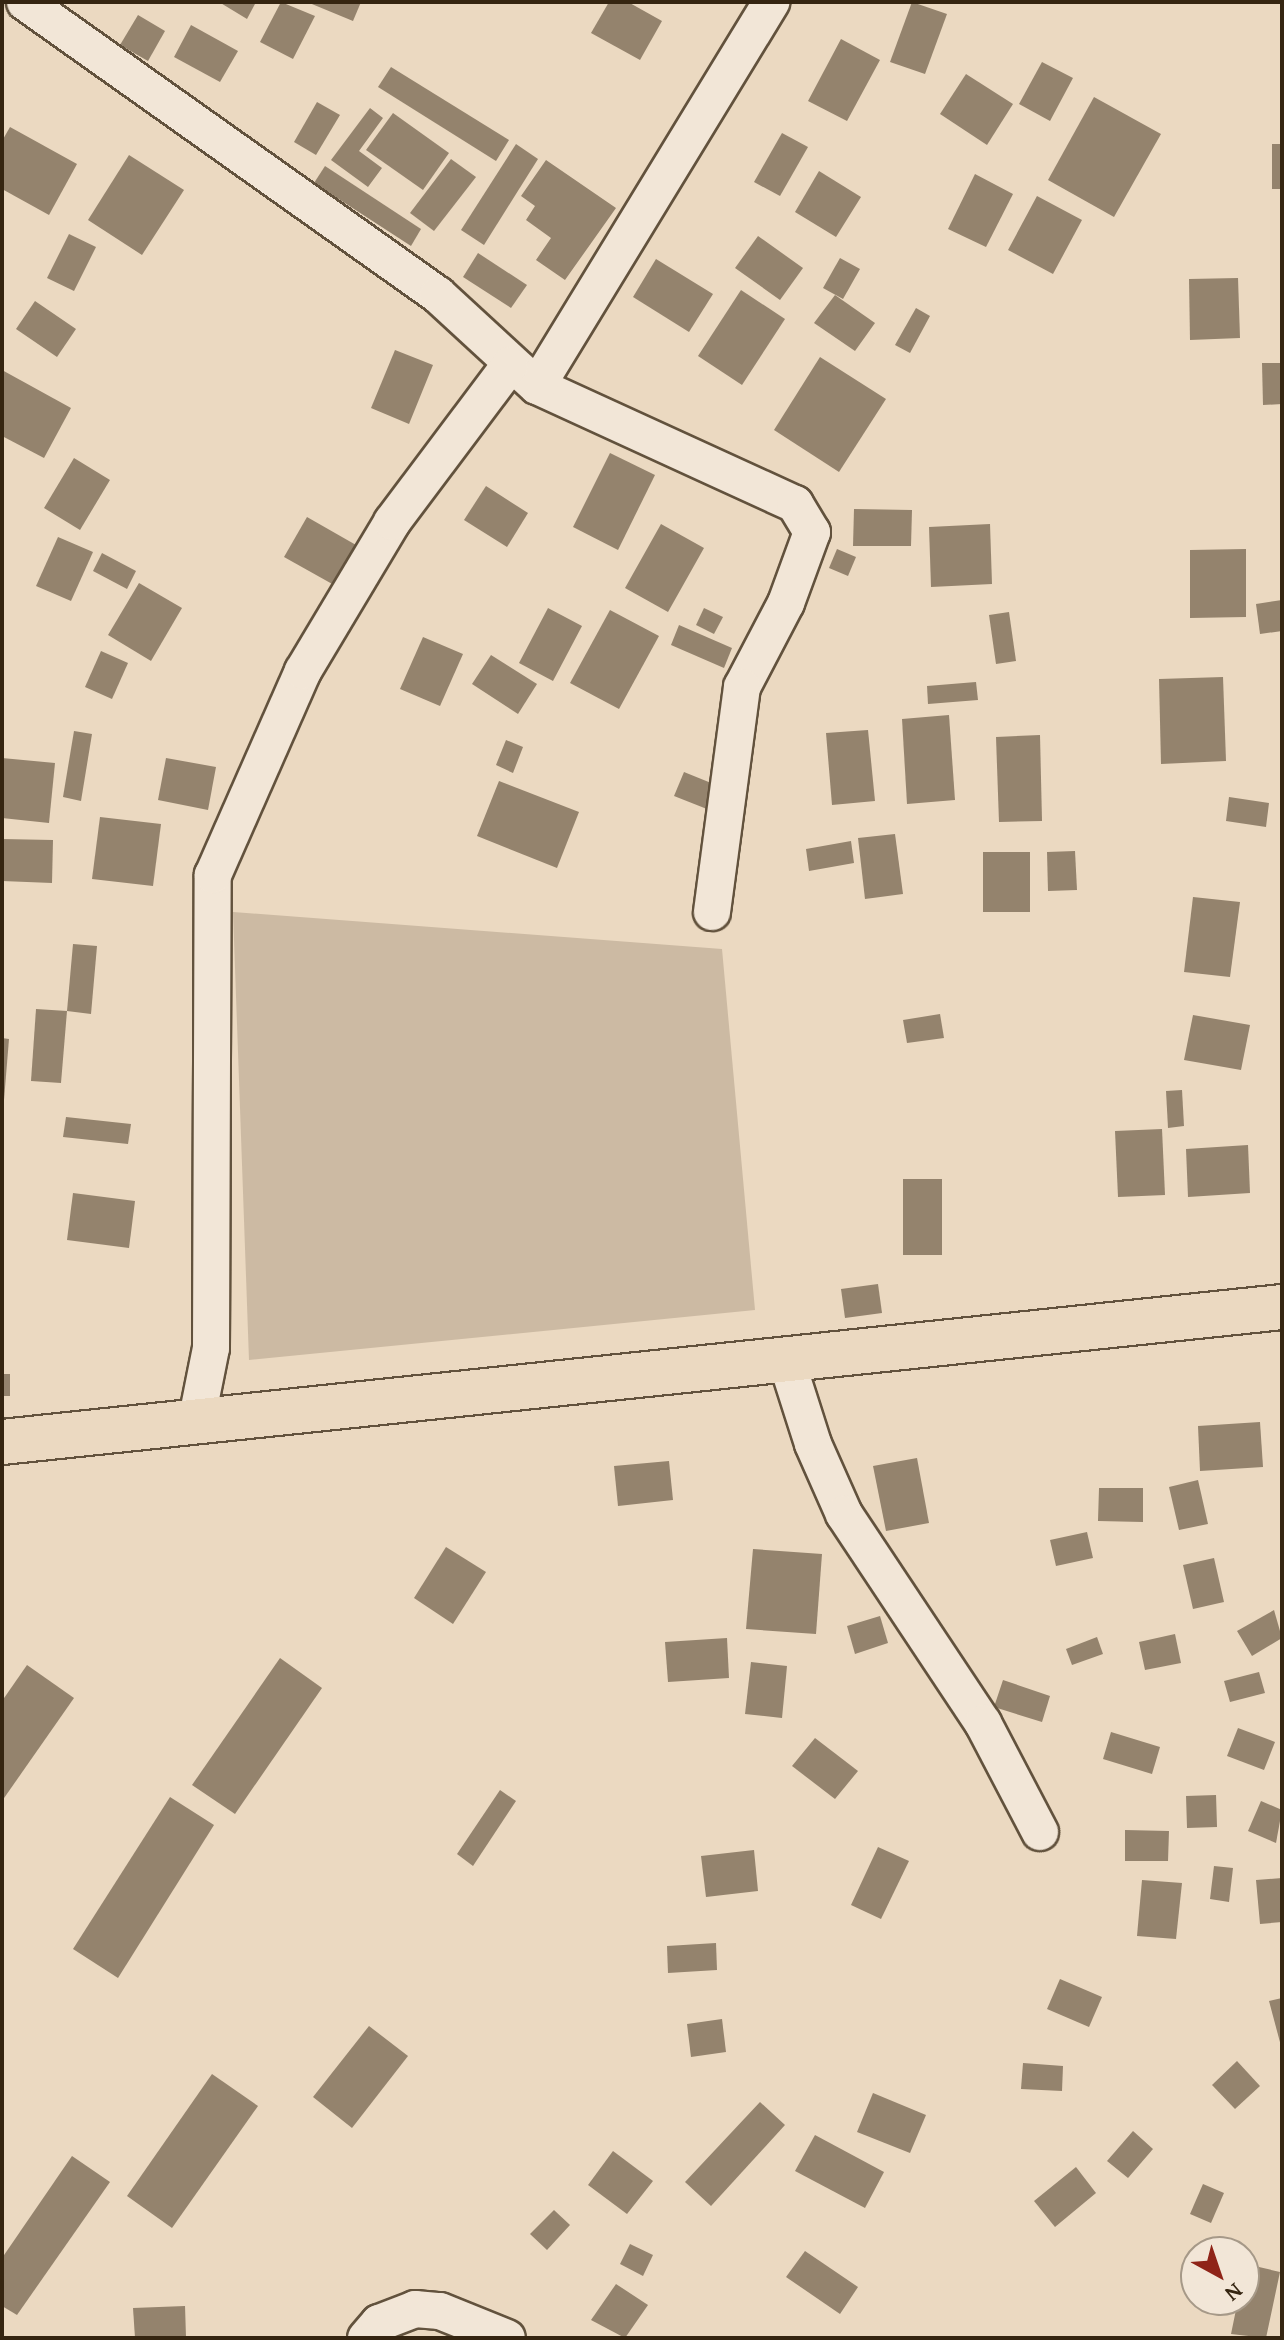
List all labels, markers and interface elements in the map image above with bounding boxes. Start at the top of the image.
north arrow [1180,2236,1260,2316]
text: N [1218,2276,1250,2310]

